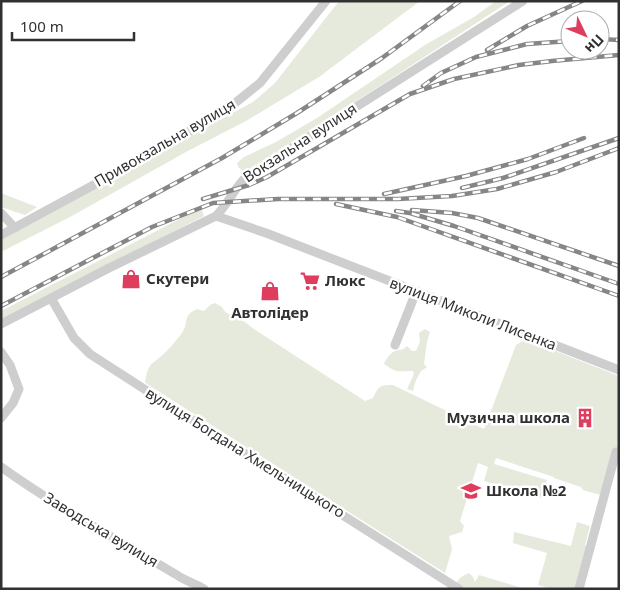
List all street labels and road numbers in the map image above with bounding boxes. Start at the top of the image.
street label: Привокзальна вулиця [90,93,239,191]
street label: Вокзальна вулиця [239,98,360,186]
street label: вулиця Миколи Лисенка [387,272,560,354]
street label: вулиця Богдана Хмельницького [142,382,349,522]
street label: Заводська вулиця [41,487,162,571]

